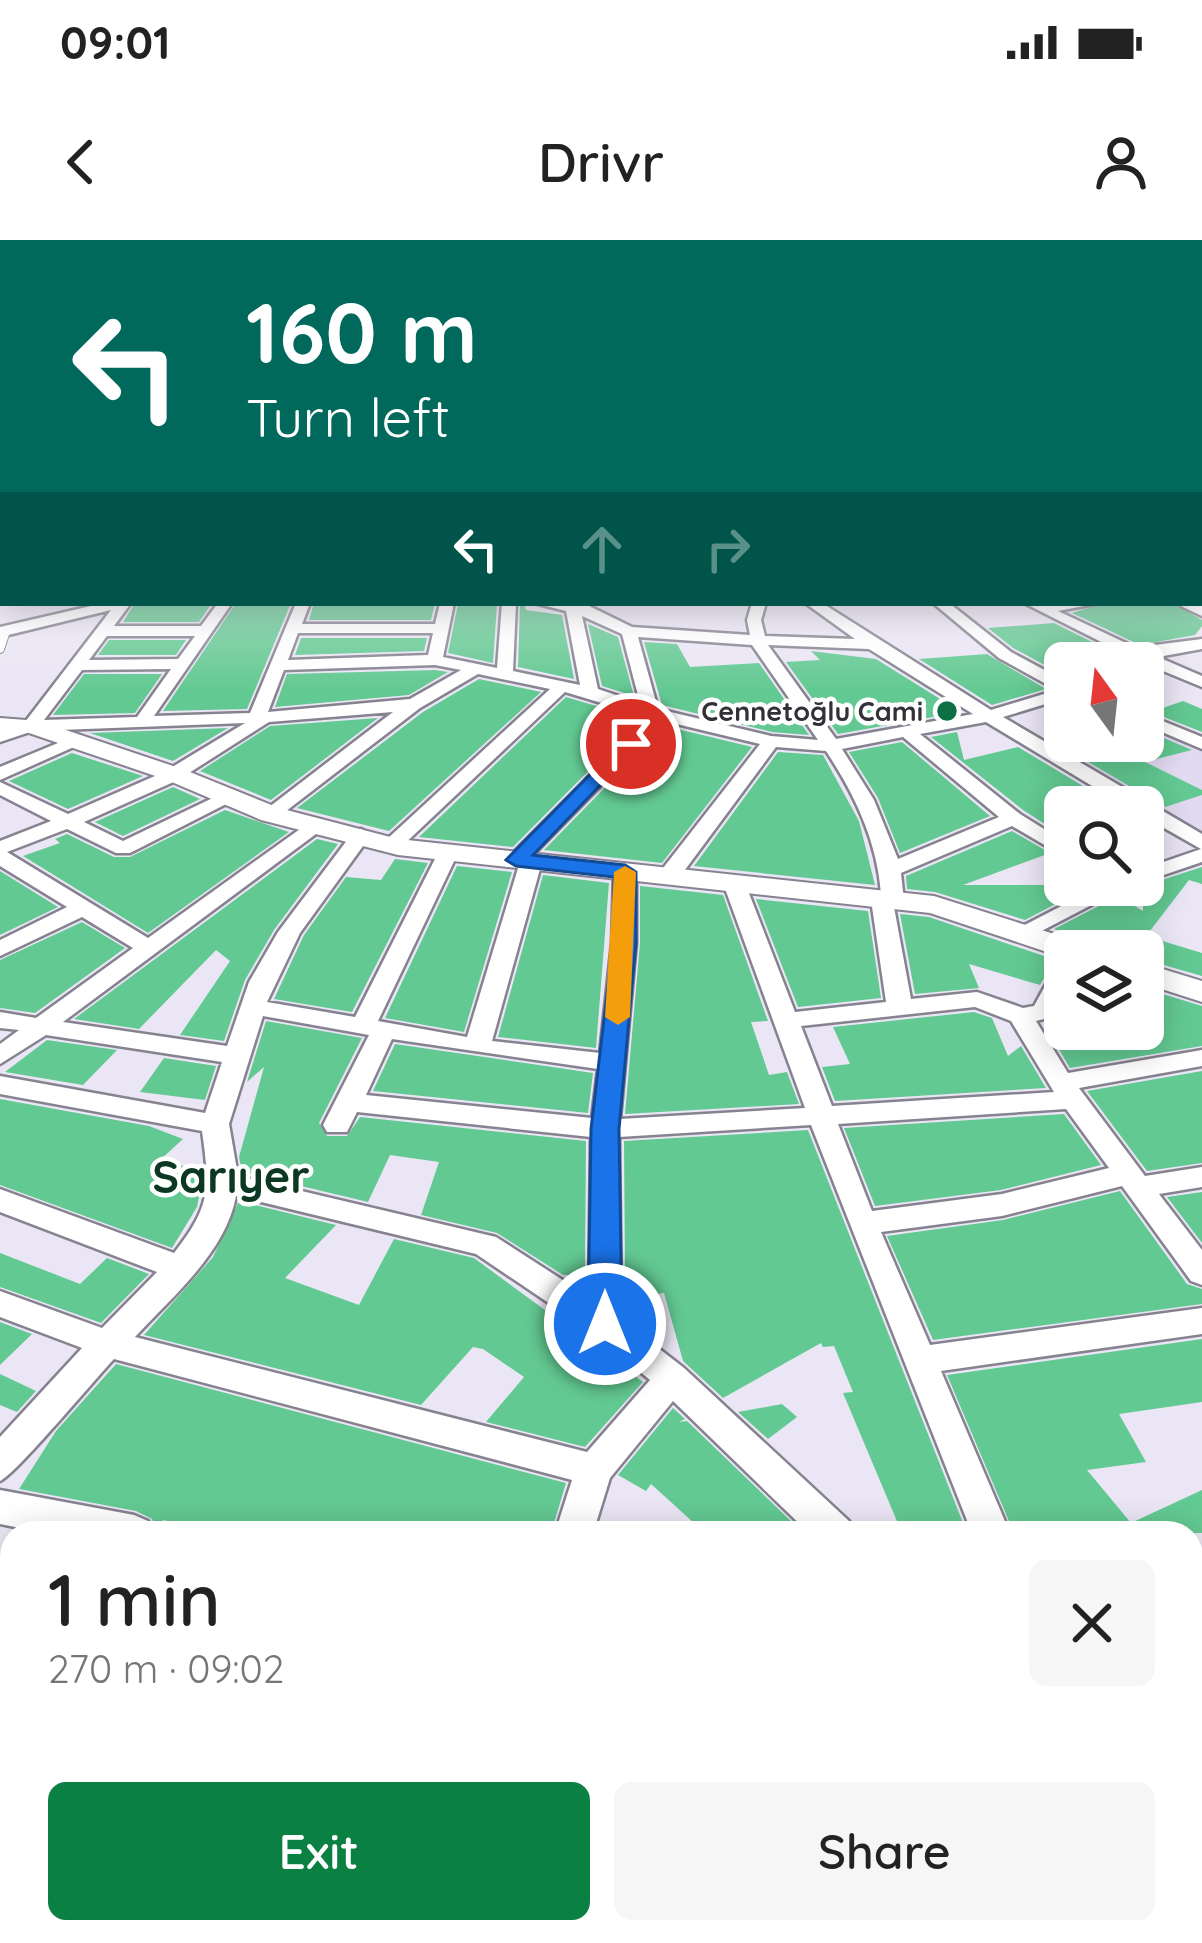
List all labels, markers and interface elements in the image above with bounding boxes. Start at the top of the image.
text: 09:01 [60,14,171,70]
text: Drivr [538,128,664,196]
icon: back [48,129,114,195]
icon: person [1088,129,1154,195]
text: 160 m [246,279,478,384]
icon: left [48,288,204,444]
text: Turn left [246,383,450,451]
icon: left [443,516,509,582]
icon: ahead [569,516,635,582]
icon: right [695,516,761,582]
north arrow [1044,642,1164,762]
map controls [1044,642,1164,1050]
pin [580,693,682,795]
place label: Cennetoğlu Cami [701,694,923,728]
marker: Cennetoğlu Cami [934,698,960,724]
icon: arrive [598,711,664,777]
button: search [1044,786,1164,906]
button: layers [1044,930,1164,1050]
district label: Sarıyer [152,1148,310,1204]
position arrow [542,1261,668,1387]
text: 1 min [48,1554,221,1644]
button: close [1029,1560,1155,1686]
text: 270 m · 09:02 [48,1644,284,1693]
button: Exit [48,1782,590,1920]
button: Share [614,1782,1155,1920]

